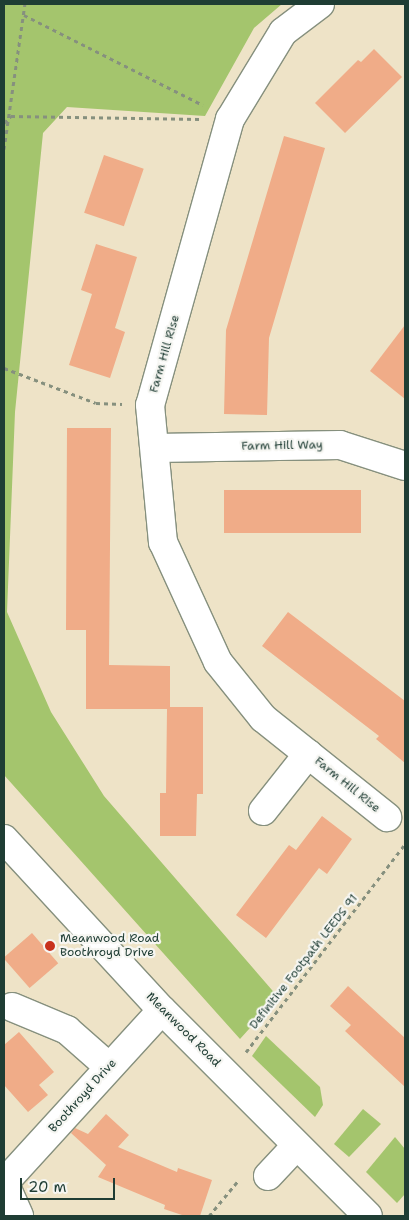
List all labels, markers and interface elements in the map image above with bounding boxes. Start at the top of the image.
street label: Farm Hill Rise [147,313,183,395]
street label: Farm Hill Way [241,438,323,454]
street label: Farm Hill Rise [311,754,383,816]
street label: Definitive Footpath LEEDS 91 [247,892,361,1032]
place label: Meanwood Road Boothroyd Drive [60,932,159,960]
marker: Meanwood Road Boothroyd Drive [44,940,56,952]
street label: Meanwood Road [143,990,223,1070]
street label: Boothroyd Drive [46,1056,120,1136]
scale bar [22,1168,118,1200]
text: 20 m [28,1177,67,1197]

